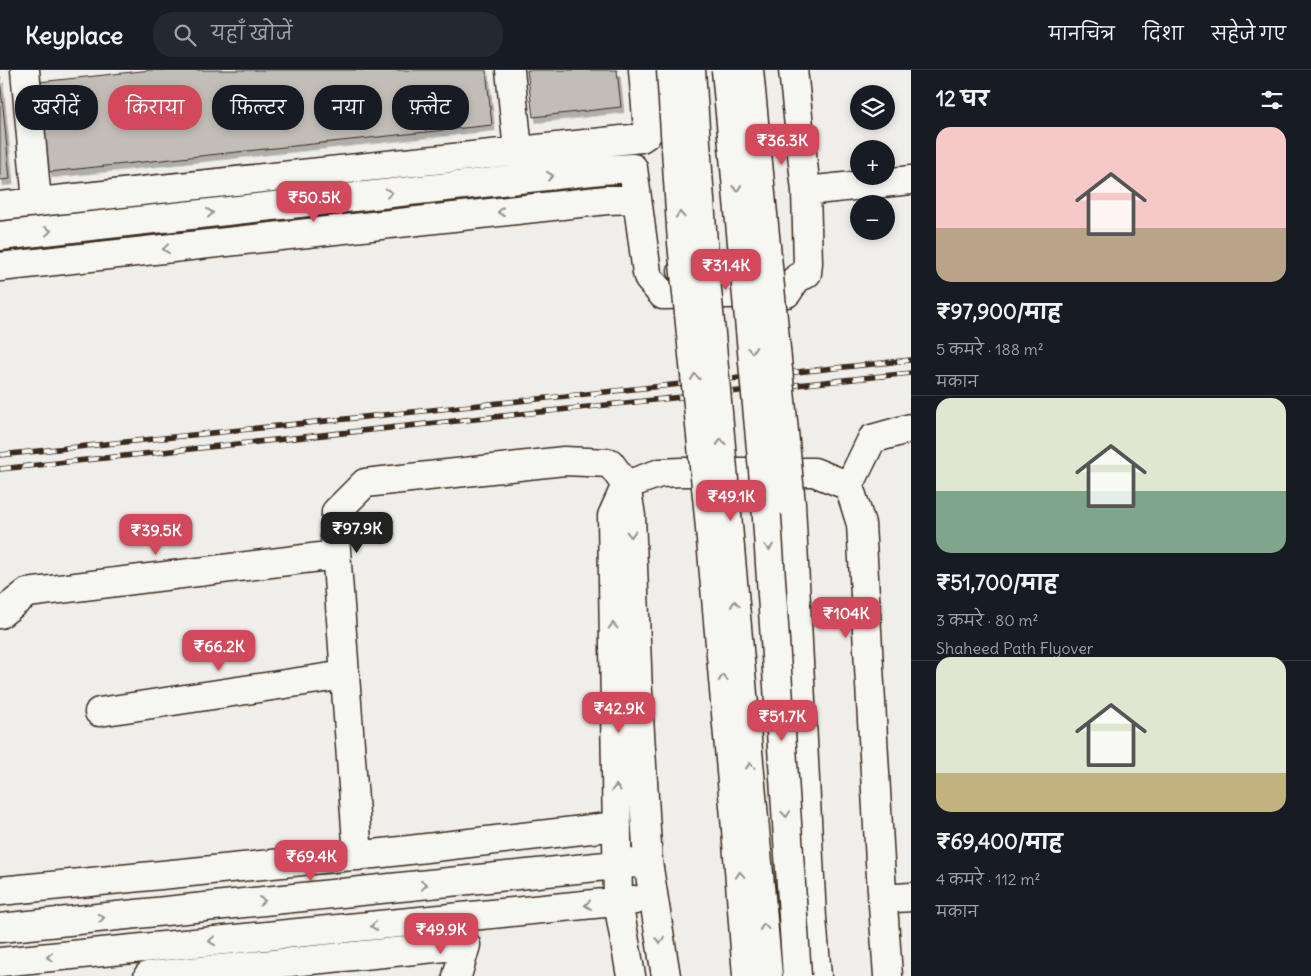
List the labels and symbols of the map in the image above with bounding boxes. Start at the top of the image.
pin: ₹36.3K [741,124,823,166]
one-way arrow [547,171,555,182]
pin: ₹50.5K [273,180,355,223]
one-way arrow [731,185,742,193]
one-way arrow [385,188,393,199]
one-way arrow [497,206,505,217]
one-way arrow [206,208,214,219]
one-way arrow [675,211,686,219]
one-way arrow [45,226,53,237]
one-way arrow [162,243,170,254]
pin: ₹31.4K [685,248,767,291]
one-way arrow [746,346,757,354]
one-way arrow [690,373,701,381]
one-way arrow [716,438,727,446]
pin: ₹49.1K [690,480,772,522]
pin: ₹97.9K [316,512,398,554]
pin: ₹39.5K [115,514,197,556]
one-way arrow [626,530,637,538]
one-way arrow [763,543,774,551]
pin: ₹104K [811,596,881,639]
one-way arrow [730,599,741,607]
one-way arrow [608,622,619,630]
pin: ₹66.2K [178,630,260,672]
one-way arrow [718,674,729,682]
pin: ₹42.9K [578,692,660,734]
pin: ₹51.7K [741,700,823,742]
one-way arrow [744,761,755,769]
one-way arrow [611,784,621,792]
one-way arrow [780,810,791,818]
pin: ₹69.4K [270,840,352,882]
one-way arrow [734,871,745,879]
one-way arrow [420,880,428,891]
one-way arrow [259,896,267,907]
one-way arrow [584,899,592,910]
pin: ₹49.9K [400,912,482,955]
one-way arrow [97,913,105,924]
one-way arrow [370,920,378,931]
one-way arrow [759,923,770,931]
one-way arrow [208,935,216,946]
one-way arrow [655,936,665,944]
one-way arrow [46,951,54,962]

